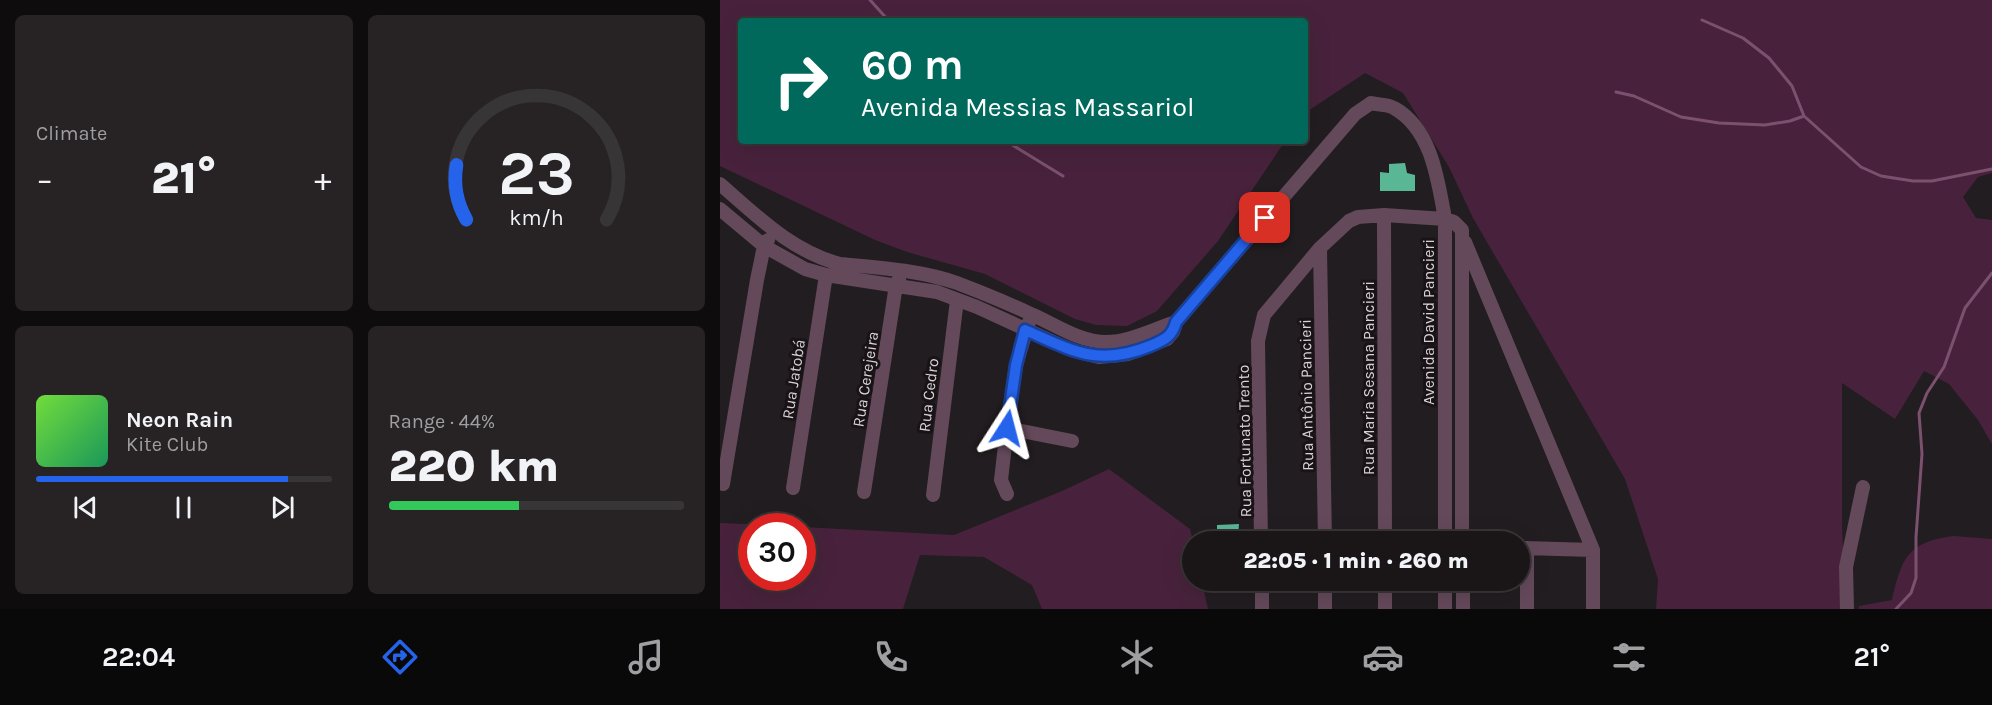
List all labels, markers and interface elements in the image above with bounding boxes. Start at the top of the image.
text: 60 m [861,40,964,90]
icon: right [762,42,840,120]
text: Avenida Messias Massariol [861,91,1195,123]
text: Climate [36,122,107,145]
text: 23 [498,137,575,210]
text: 21° [151,152,216,204]
text: − [36,160,53,198]
text: + [314,160,331,198]
pin [1239,192,1290,243]
icon: arrive [1248,201,1281,234]
text: km/h [509,205,563,230]
street label: Avenida David Pancieri [1419,239,1438,405]
street label: Rua Maria Sesana Pancieri [1359,281,1378,475]
street label: Rua Antônio Pancieri [1296,319,1317,471]
street label: Rua Cerejeira [849,330,882,428]
street label: Rua Jatobá [778,338,809,420]
street label: Rua Cedro [915,357,942,433]
street label: Rua Fortunato Trento [1234,365,1255,517]
position arrow [975,396,1039,460]
text: Neon Rain [126,407,233,433]
text: Range · 44% [389,410,495,433]
text: Kite Club [126,433,208,456]
text: 220 km [389,440,559,492]
icon: previous [69,491,102,524]
icon: pause [167,491,200,524]
icon: next [266,491,299,524]
speed limit sign: 30 [738,513,816,591]
text: 22:05 · 1 min · 260 m [1243,548,1469,574]
icon: directions [379,636,421,678]
icon: music [625,636,667,678]
icon: phone [870,636,912,678]
icon: climate [1116,636,1158,678]
icon: car [1362,636,1404,678]
icon: filters [1608,636,1650,678]
text: 22:04 [102,641,175,673]
text: 21° [1854,641,1890,673]

